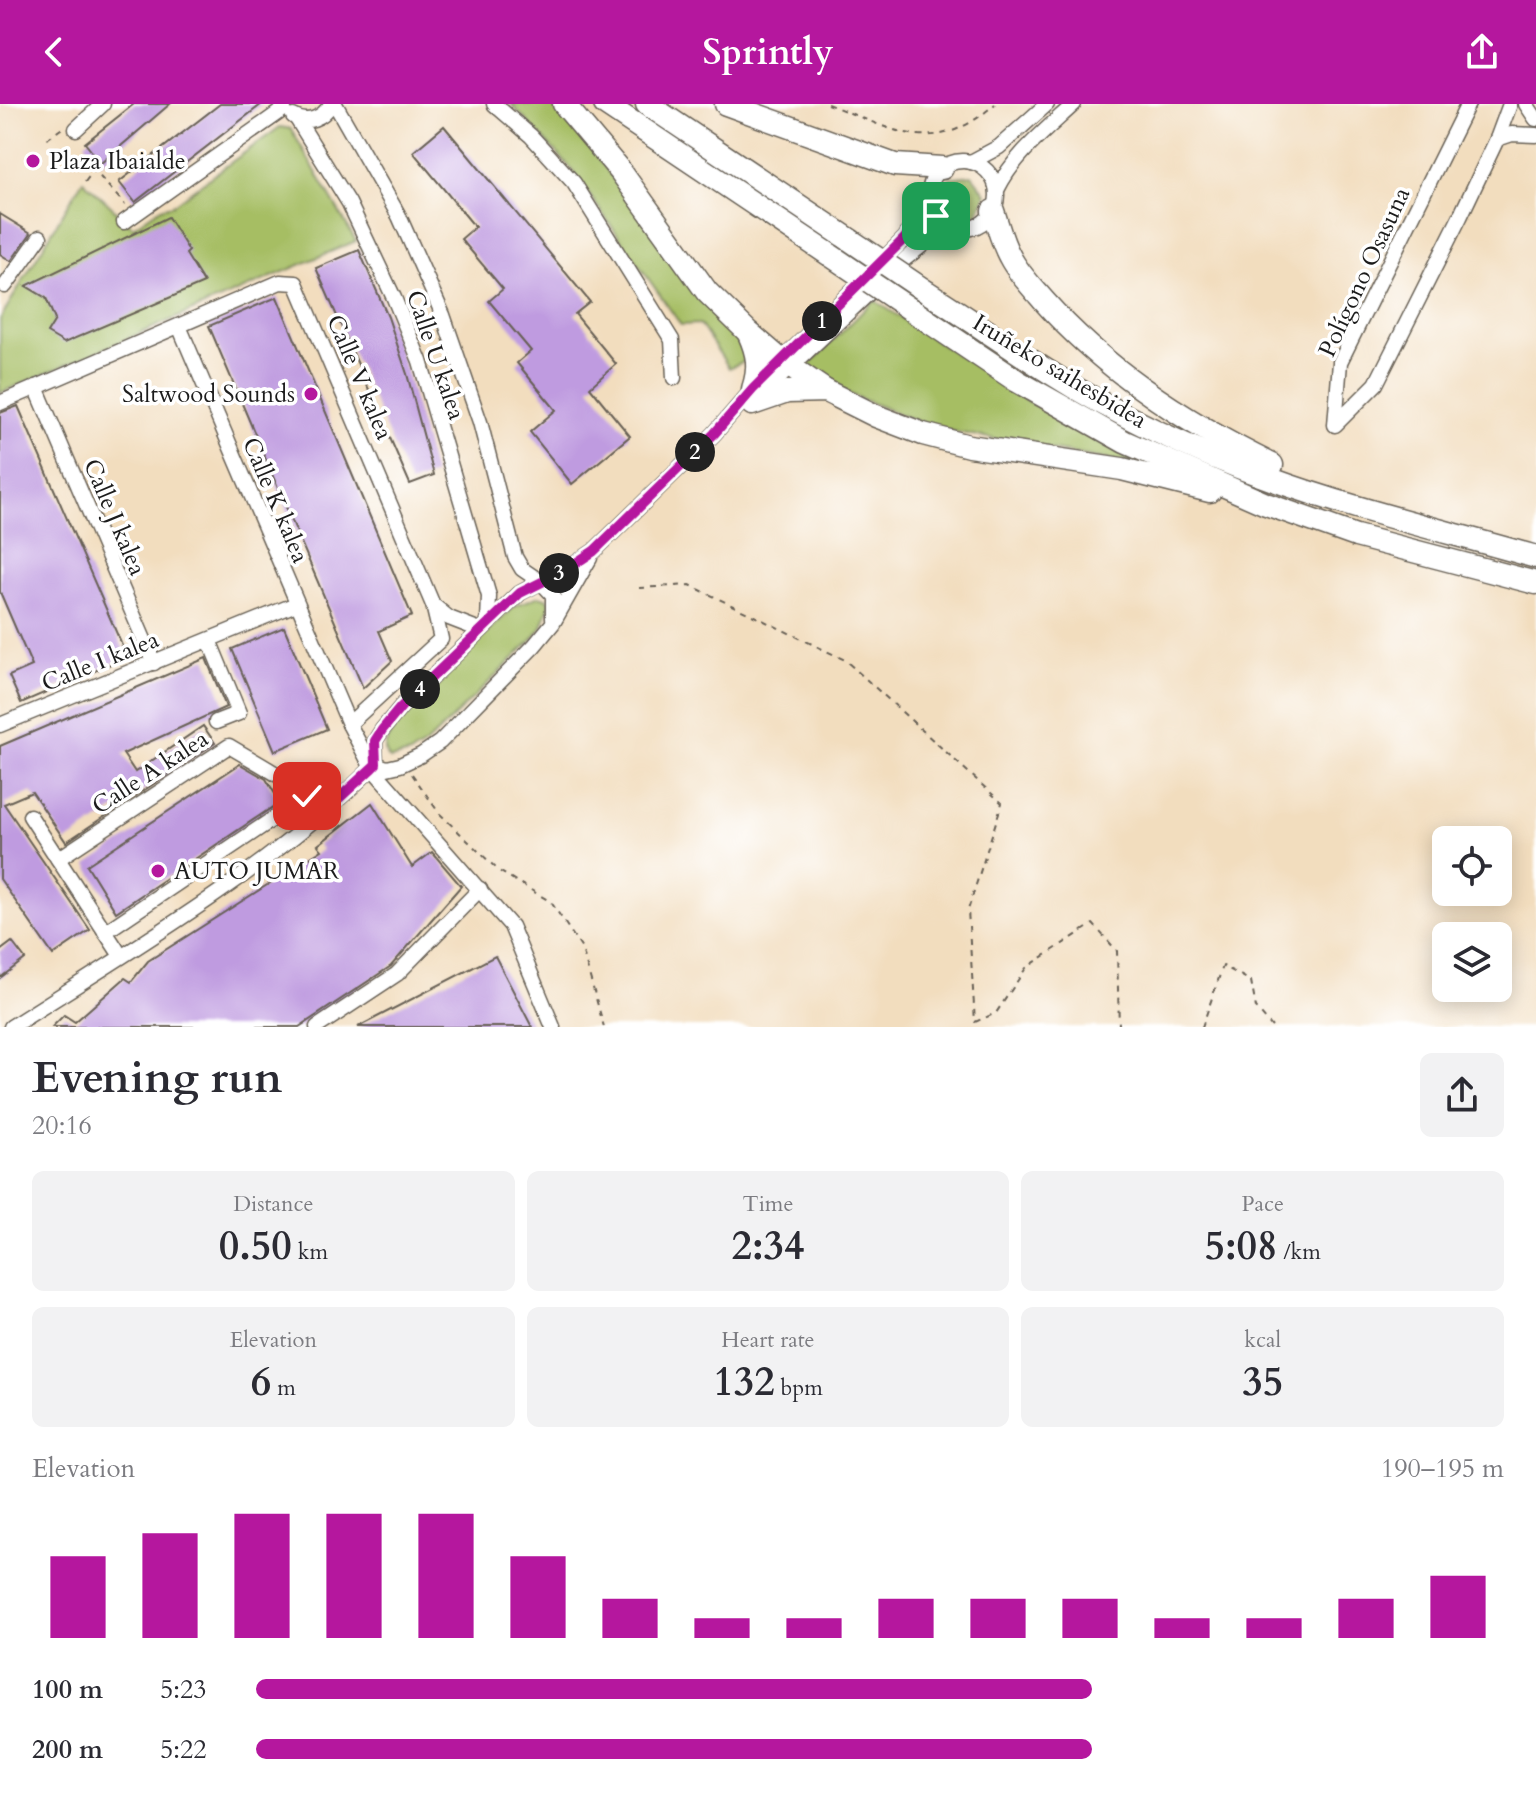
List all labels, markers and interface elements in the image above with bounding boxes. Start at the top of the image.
text: Sprintly [702,28,834,77]
icon: back [32,30,76,74]
icon: share [1460,30,1504,74]
place label: Plaza Ibaialde [49,145,186,178]
marker: Plaza Ibaialde [24,152,42,170]
street label: Polígono Osasuna [1311,181,1419,363]
pin [902,182,970,250]
icon: arrive [914,194,958,238]
street label: Calle U kalea [398,286,473,425]
pin: 1 [802,301,842,341]
text: 1 [816,306,828,336]
street label: Iruñeko saihesbidea [966,306,1154,437]
street label: Calle V kalea [318,310,401,445]
place label: Saltwood Sounds [122,378,295,411]
marker: Saltwood Sounds [302,385,320,403]
street label: Calle K kalea [234,432,317,569]
pin: 2 [675,432,715,472]
text: 2 [689,437,701,467]
street label: Calle J kalea [75,454,154,581]
pin: 3 [539,553,579,593]
text: 3 [553,558,565,588]
street label: Calle I kalea [37,623,164,700]
pin: 4 [400,669,440,709]
text: 4 [414,674,426,704]
street label: Calle A kalea [86,722,215,822]
pin [273,762,341,830]
icon: check [285,774,329,818]
map controls [1432,826,1512,1002]
button: locate [1432,826,1512,906]
place label: AUTO JUMAR [174,855,340,888]
marker: AUTO JUMAR [149,862,167,880]
button: layers [1432,922,1512,1002]
text: Evening run [32,1048,282,1108]
button: share [1420,1053,1504,1137]
text: 20:16 [32,1108,92,1143]
text: Distance [233,1189,314,1219]
text: Time [743,1189,793,1219]
text: Pace [1241,1189,1284,1219]
text: 0.50 [219,1219,292,1274]
text: 2:34 [731,1219,805,1274]
text: 5:08 [1204,1219,1277,1274]
text: km [292,1237,328,1267]
text: /km [1277,1237,1321,1267]
text: Elevation [230,1325,317,1355]
text: Heart rate [721,1325,815,1355]
text: kcal [1244,1325,1281,1355]
text: 6 [251,1355,271,1410]
text: 132 [713,1355,775,1410]
text: 35 [1242,1355,1283,1410]
text: m [271,1373,296,1403]
text: bpm [775,1373,823,1403]
text: Elevation [32,1451,135,1486]
text: 190–195 m [1381,1451,1504,1486]
text: 100 m [32,1672,103,1707]
text: 5:23 [160,1672,207,1707]
text: 200 m [32,1732,103,1767]
text: 5:22 [160,1732,207,1767]

